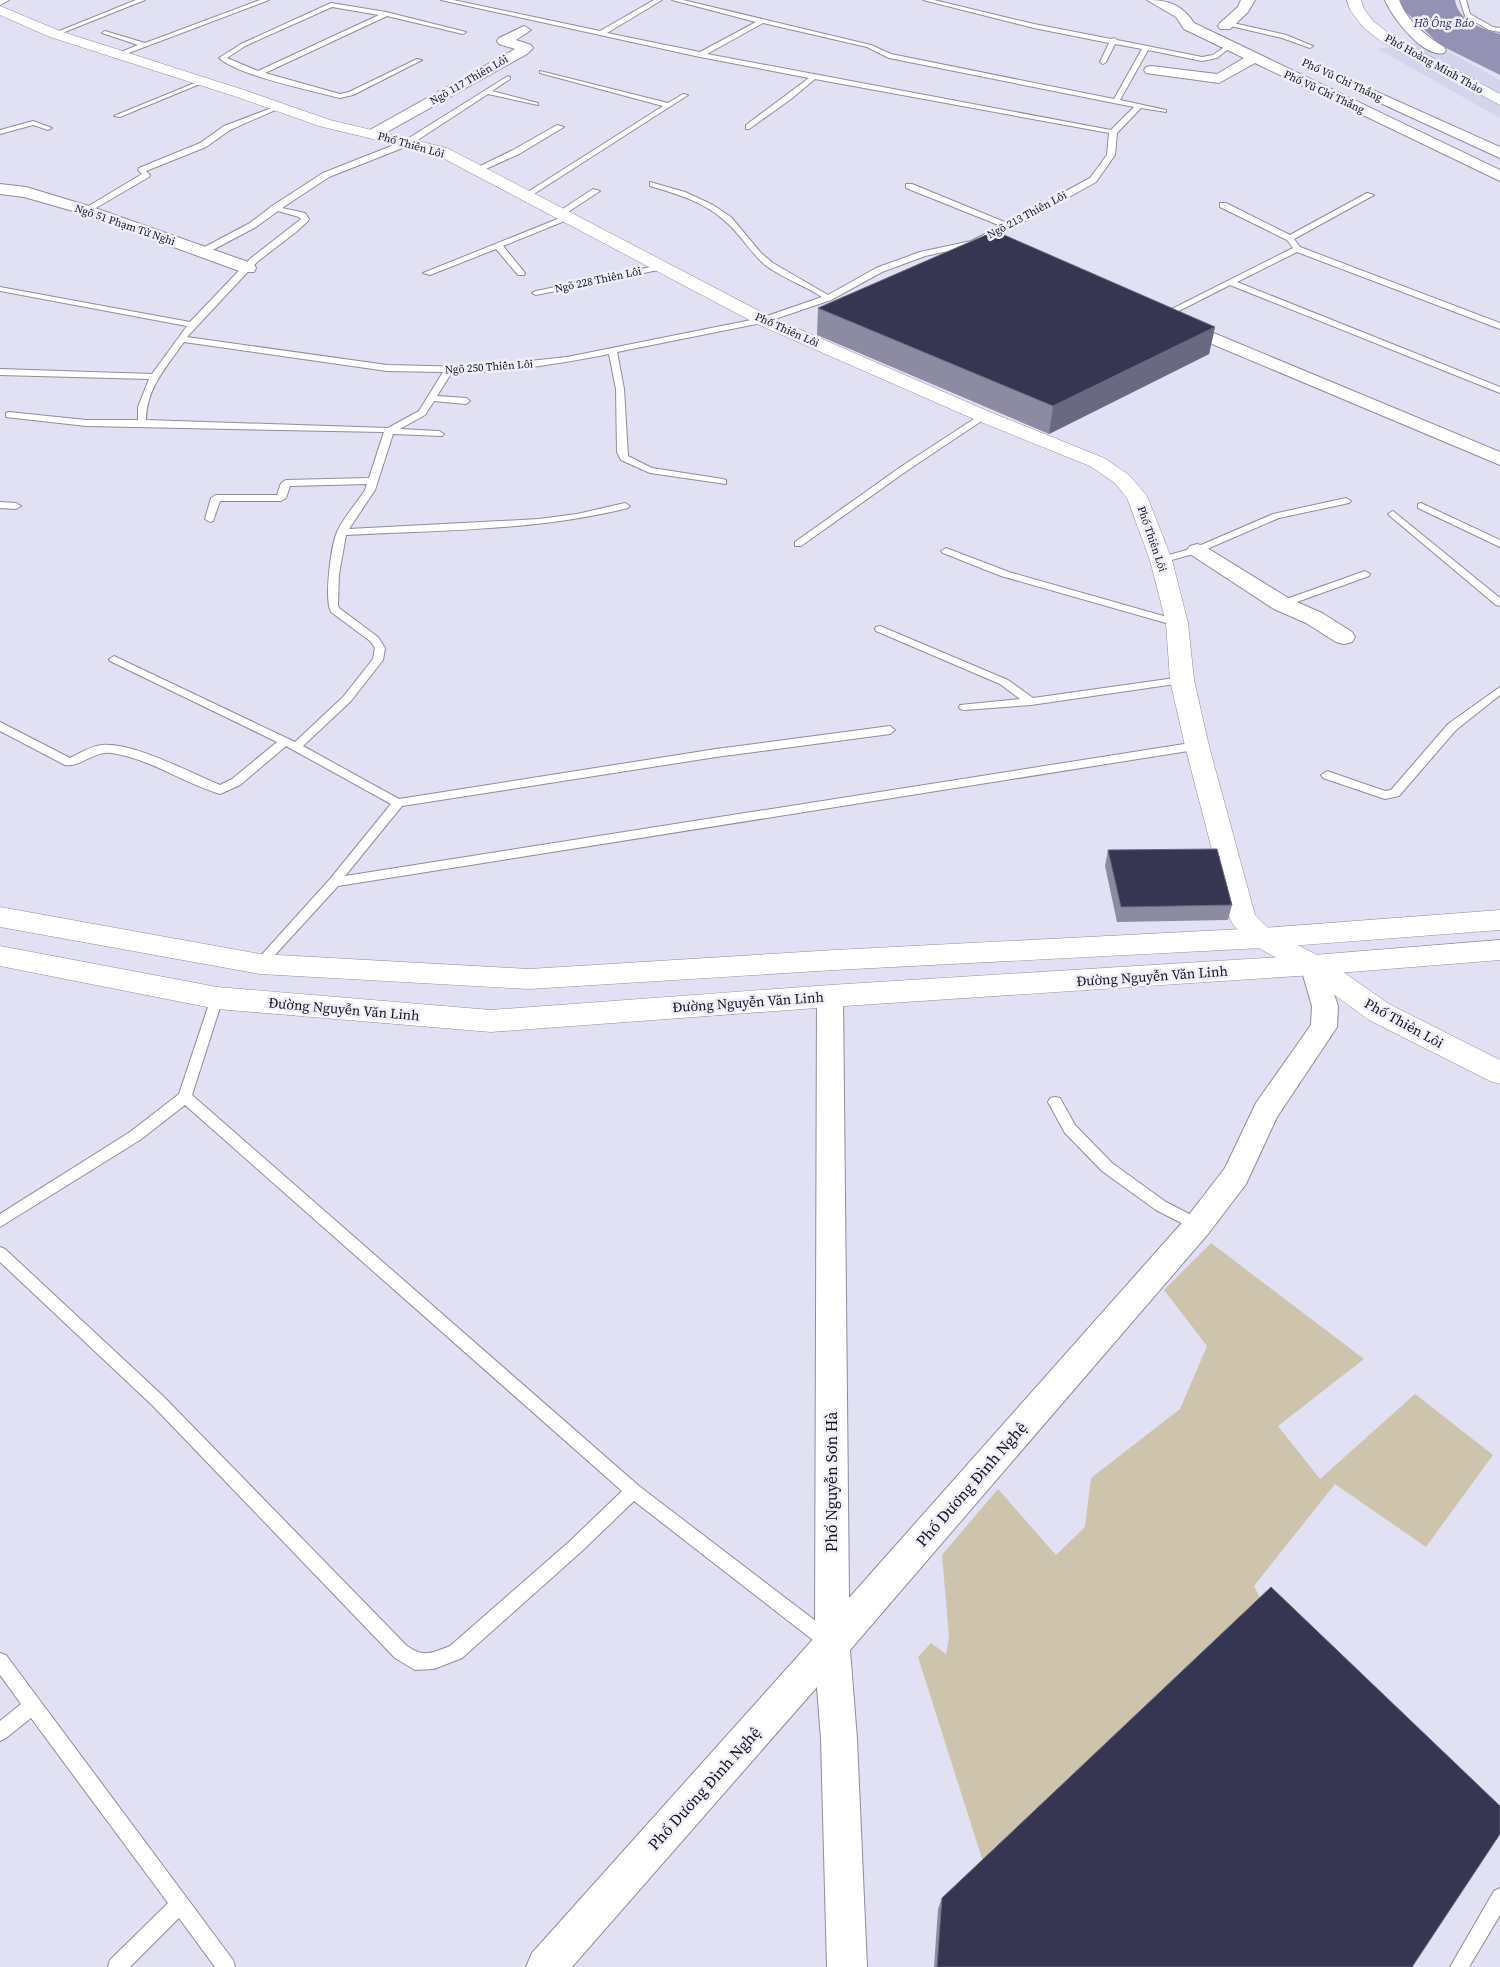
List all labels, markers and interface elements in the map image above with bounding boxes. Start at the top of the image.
water label: Hồ Ông Báo [1413,15,1474,31]
street label: Phố Hoàng Minh Thảo [1382,31,1486,97]
street label: Ngõ 117 Thiên Lôi [427,51,511,109]
street label: Phố Vũ Chi Thắng [1299,55,1385,105]
street label: Phố Vũ Chí Thắng [1281,67,1367,117]
street label: Phố Thiên Lôi [376,128,446,162]
street label: Ngõ 213 Thiên Lôi [985,188,1069,242]
street label: Ngõ 51 Phạm Tử Nghi [73,201,177,249]
street label: Ngõ 228 Thiên Lôi [553,264,643,296]
street label: Phố Thiên Lôi [753,309,821,351]
street label: Ngõ 250 Thiên Lôi [445,356,533,378]
street label: Phố Thiên Lôi [1134,504,1170,574]
street label: Đường Nguyễn Văn Linh [1076,961,1228,991]
street label: Đường Nguyễn Văn Linh [672,987,824,1017]
street label: Đường Nguyễn Văn Linh [268,992,420,1026]
street label: Phố Thiên Lôi [1361,993,1447,1053]
street label: Phố Nguyễn Sơn Hà [820,1411,842,1552]
street label: Phố Dương Đình Nghệ [910,1417,1032,1551]
street label: Phố Dương Đình Nghệ [643,1721,765,1855]

